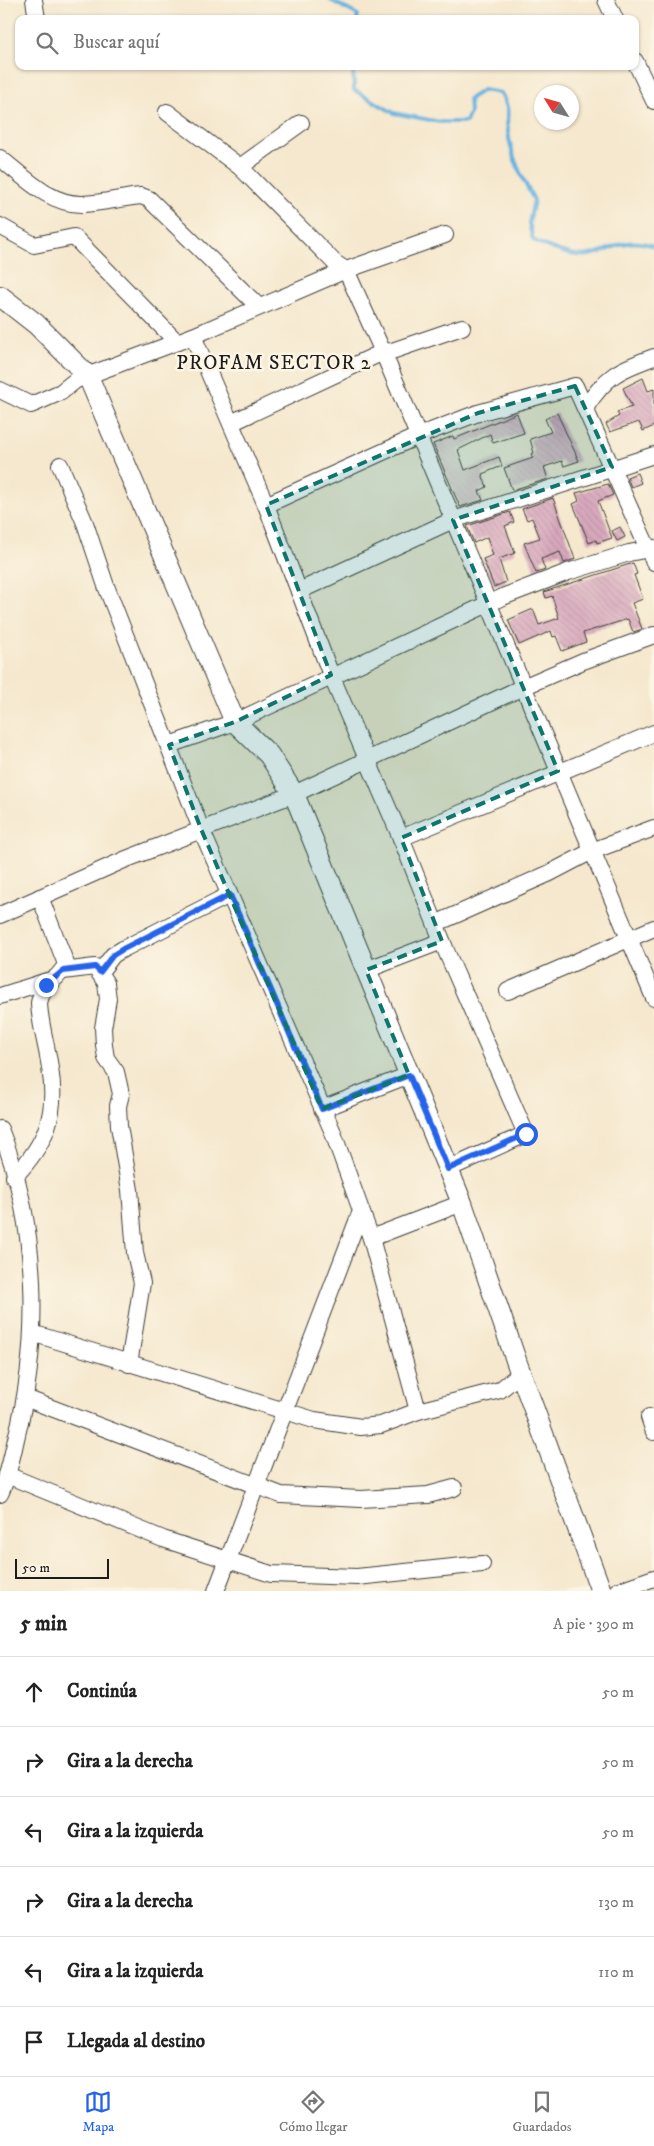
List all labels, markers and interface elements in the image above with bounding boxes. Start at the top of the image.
search box [15,15,639,70]
icon: search [33,29,61,57]
text: Buscar aquí [73,31,159,54]
north arrow [534,85,579,130]
district label: PROFAM SECTOR 2 [176,351,372,376]
route end [35,974,58,997]
route start [515,1123,538,1146]
scale bar [15,1556,109,1579]
text: 50 m [22,1559,50,1577]
text: 5 min [20,1611,67,1637]
text: A pie · 390 m [553,1614,634,1634]
icon: ahead [20,1678,48,1706]
text: Continúa [67,1680,137,1703]
text: 50 m [602,1682,634,1702]
icon: right [20,1748,48,1776]
text: Gira a la derecha [67,1750,193,1773]
text: 50 m [602,1752,634,1772]
icon: left [20,1818,48,1846]
text: Gira a la izquierda [67,1820,203,1843]
text: 50 m [602,1822,634,1842]
icon: right [20,1888,48,1916]
text: Gira a la derecha [67,1890,193,1913]
text: 130 m [598,1892,634,1912]
icon: left [20,1958,48,1986]
text: Gira a la izquierda [67,1960,203,1983]
text: 110 m [598,1962,634,1982]
icon: arrive [20,2028,48,2056]
text: Llegada al destino [67,2030,205,2053]
tab: Mapa [82,2088,114,2136]
tab: Cómo llegar [279,2088,348,2136]
tab: Guardados [512,2088,572,2136]

